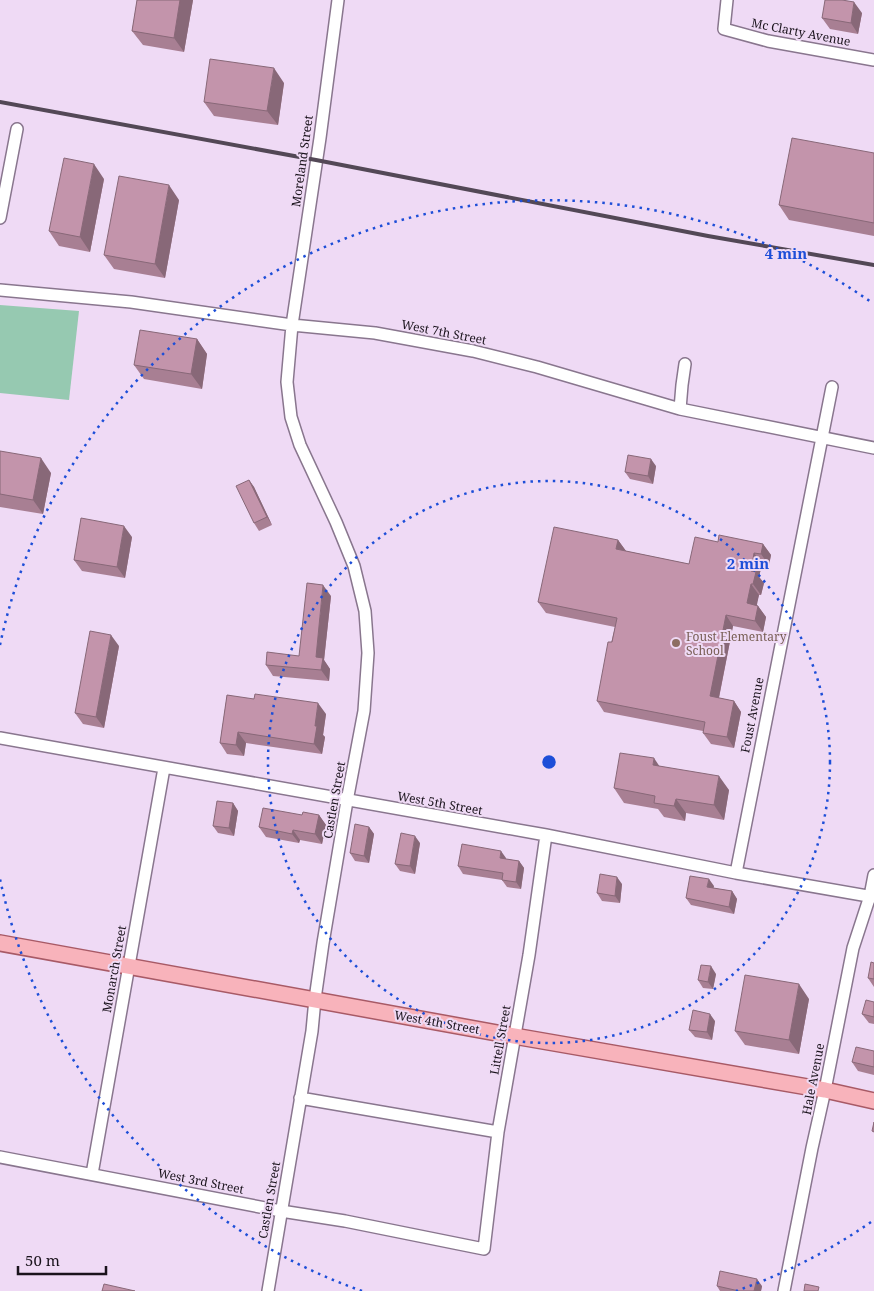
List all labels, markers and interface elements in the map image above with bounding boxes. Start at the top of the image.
street label: Mc Clarty Avenue [750,14,852,50]
street label: Moreland Street [287,114,317,208]
text: 4 min [765,243,807,263]
street label: West 7th Street [400,315,488,349]
text: 2 min [727,553,769,573]
place label: Foust Elementary School [686,628,787,659]
marker: Foust Elementary School [670,637,682,649]
street label: Foust Avenue [736,676,768,754]
centre of rings [540,753,558,771]
street label: Castlen Street [319,760,349,840]
street label: West 5th Street [396,787,484,819]
street label: Monarch Street [98,924,130,1014]
street label: Littell Street [486,1004,514,1076]
street label: West 4th Street [393,1006,481,1038]
street label: Hale Avenue [798,1042,828,1116]
street label: Castlen Street [254,1160,284,1240]
street label: West 3rd Street [157,1164,245,1198]
scale bar [18,1244,105,1276]
text: 50 m [25,1250,60,1270]

